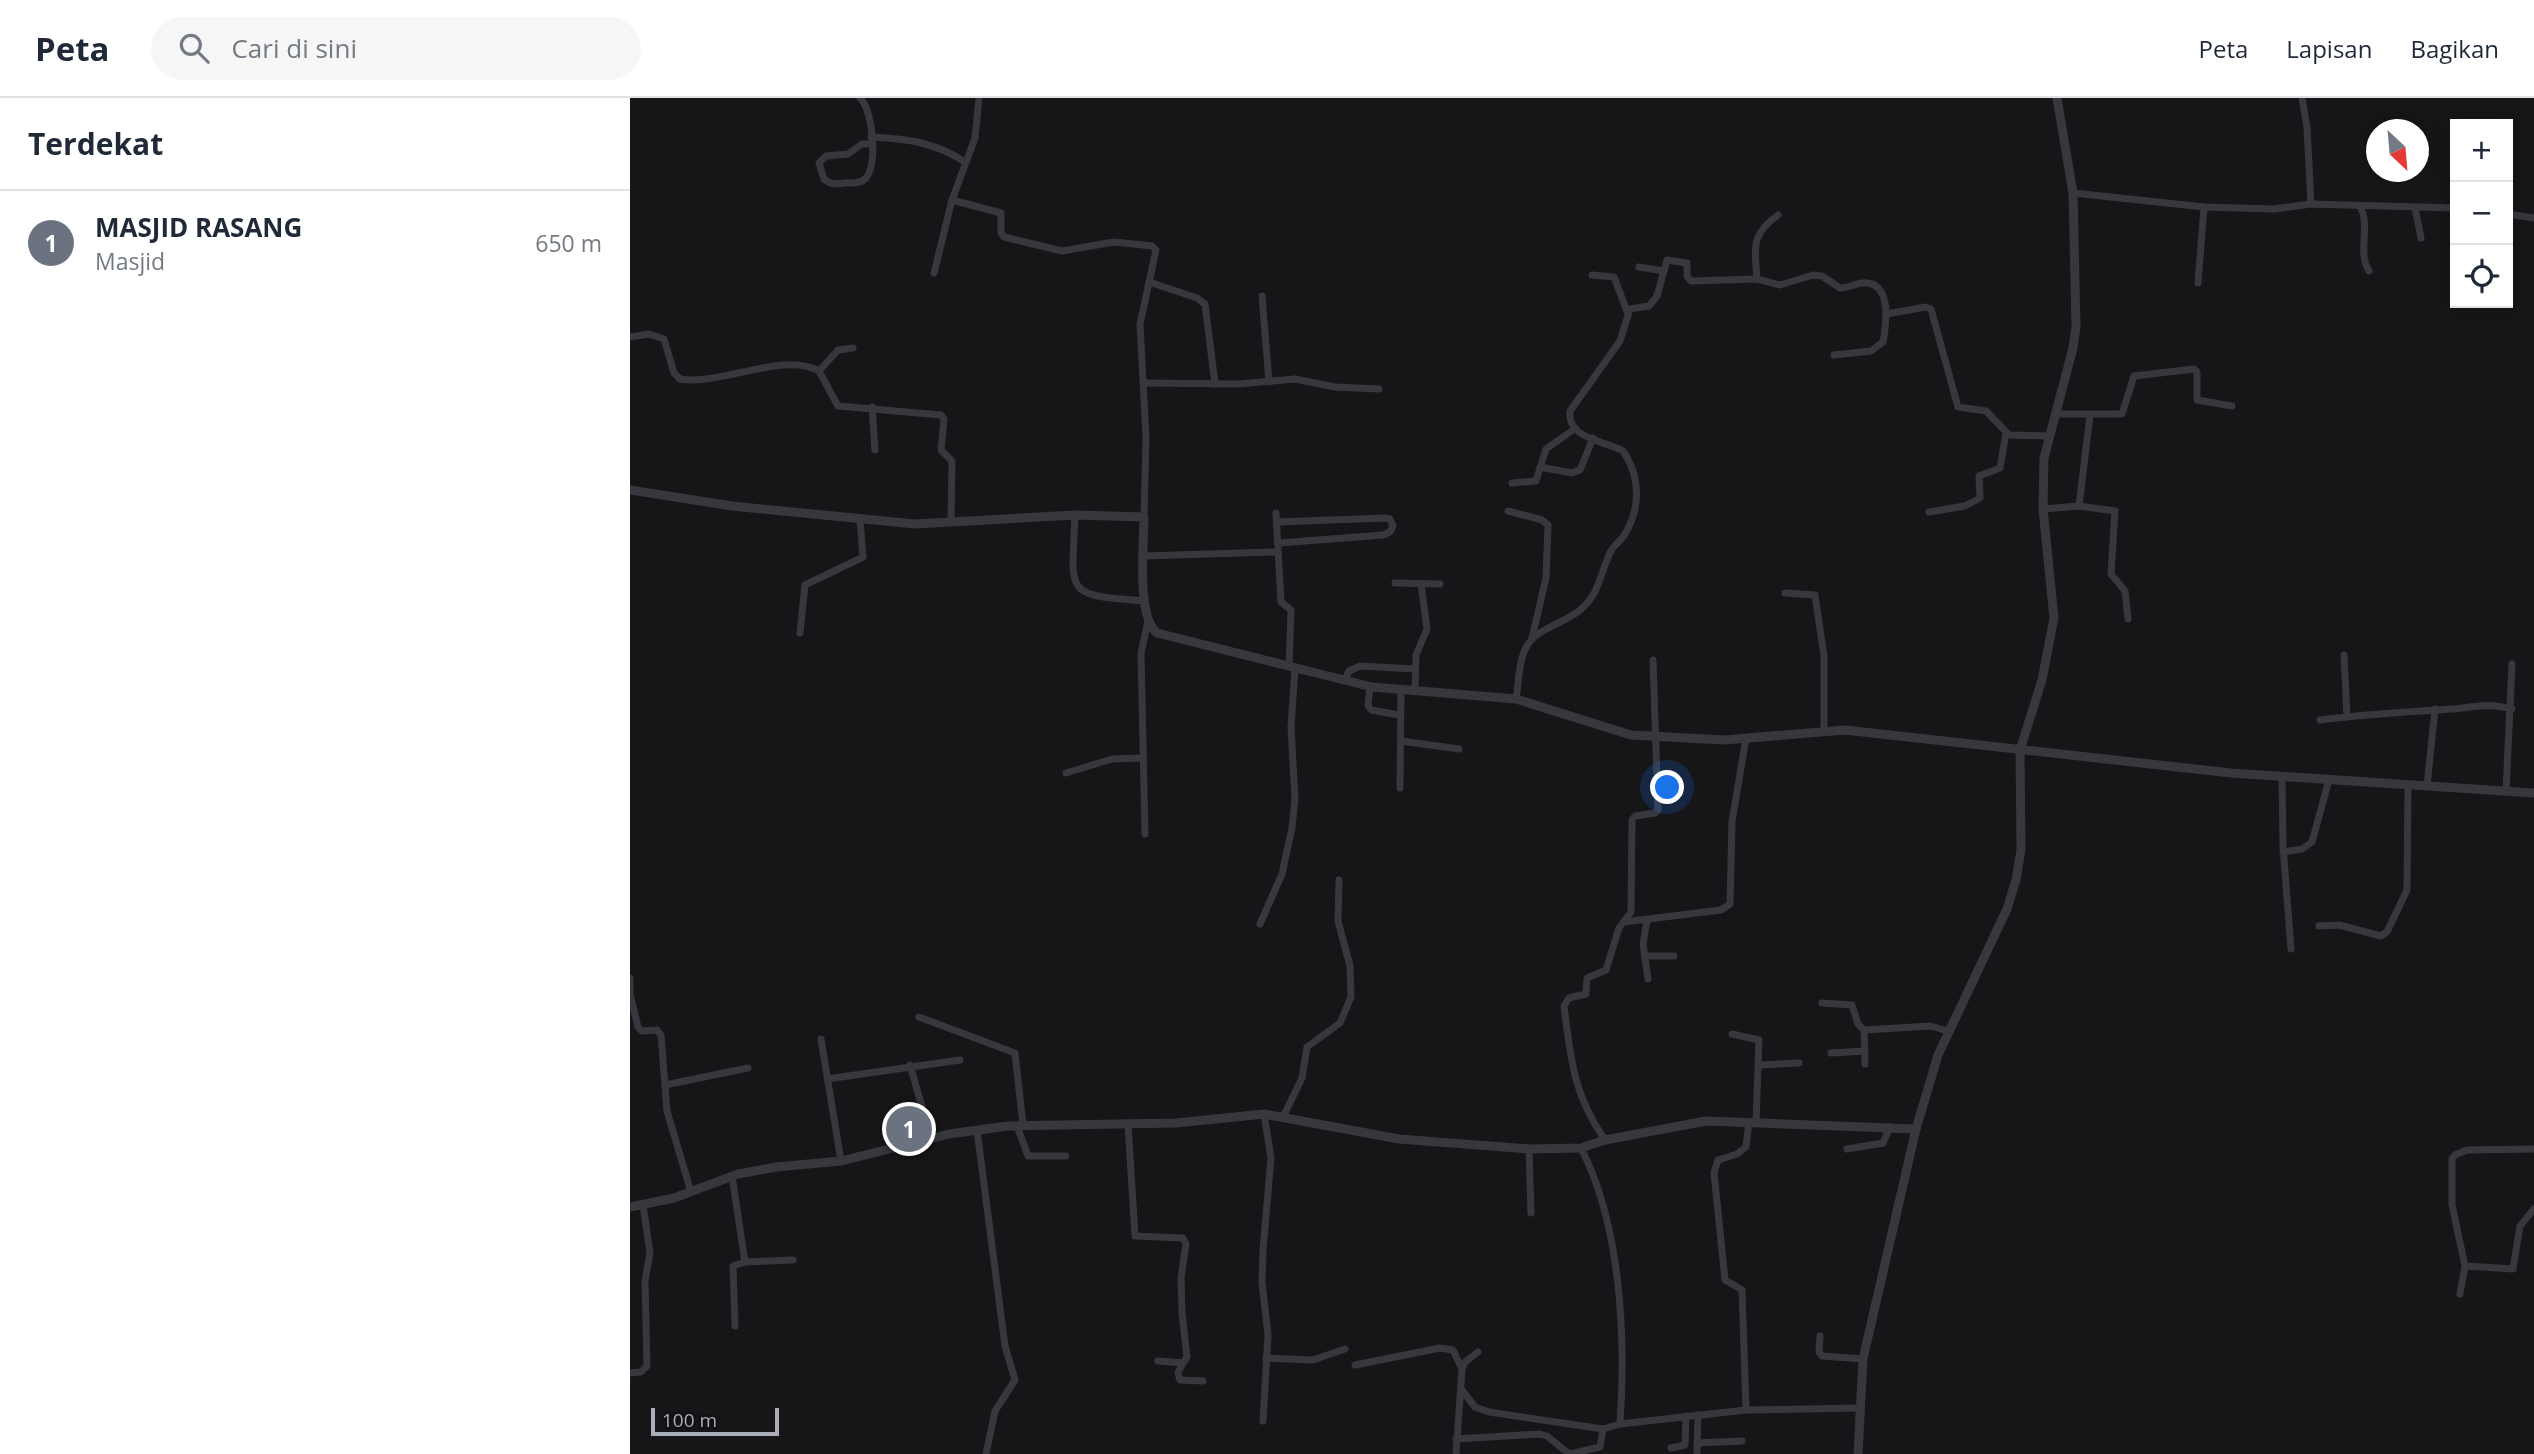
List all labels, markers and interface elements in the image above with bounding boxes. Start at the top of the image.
search box [151,17,641,80]
text: Peta [35,26,109,71]
icon: search [175,29,213,67]
text: Cari di sini [231,30,357,66]
text: Peta [2198,32,2248,65]
text: Lapisan [2286,32,2372,65]
text: Bagikan [2410,32,2499,65]
north arrow [2366,119,2429,182]
map controls [2450,119,2513,308]
button: + [2450,119,2513,182]
text: Terdekat [28,123,163,164]
button: − [2450,182,2513,245]
text: MASJID RASANG [95,209,302,245]
text: 1 [44,227,58,259]
text: 650 m [535,227,602,259]
text: Masjid [95,245,165,277]
button: locate [2450,245,2513,308]
your location [1650,770,1684,804]
pin: 1 [886,1103,932,1155]
scale bar [651,1405,779,1437]
text: 100 m [662,1407,717,1433]

